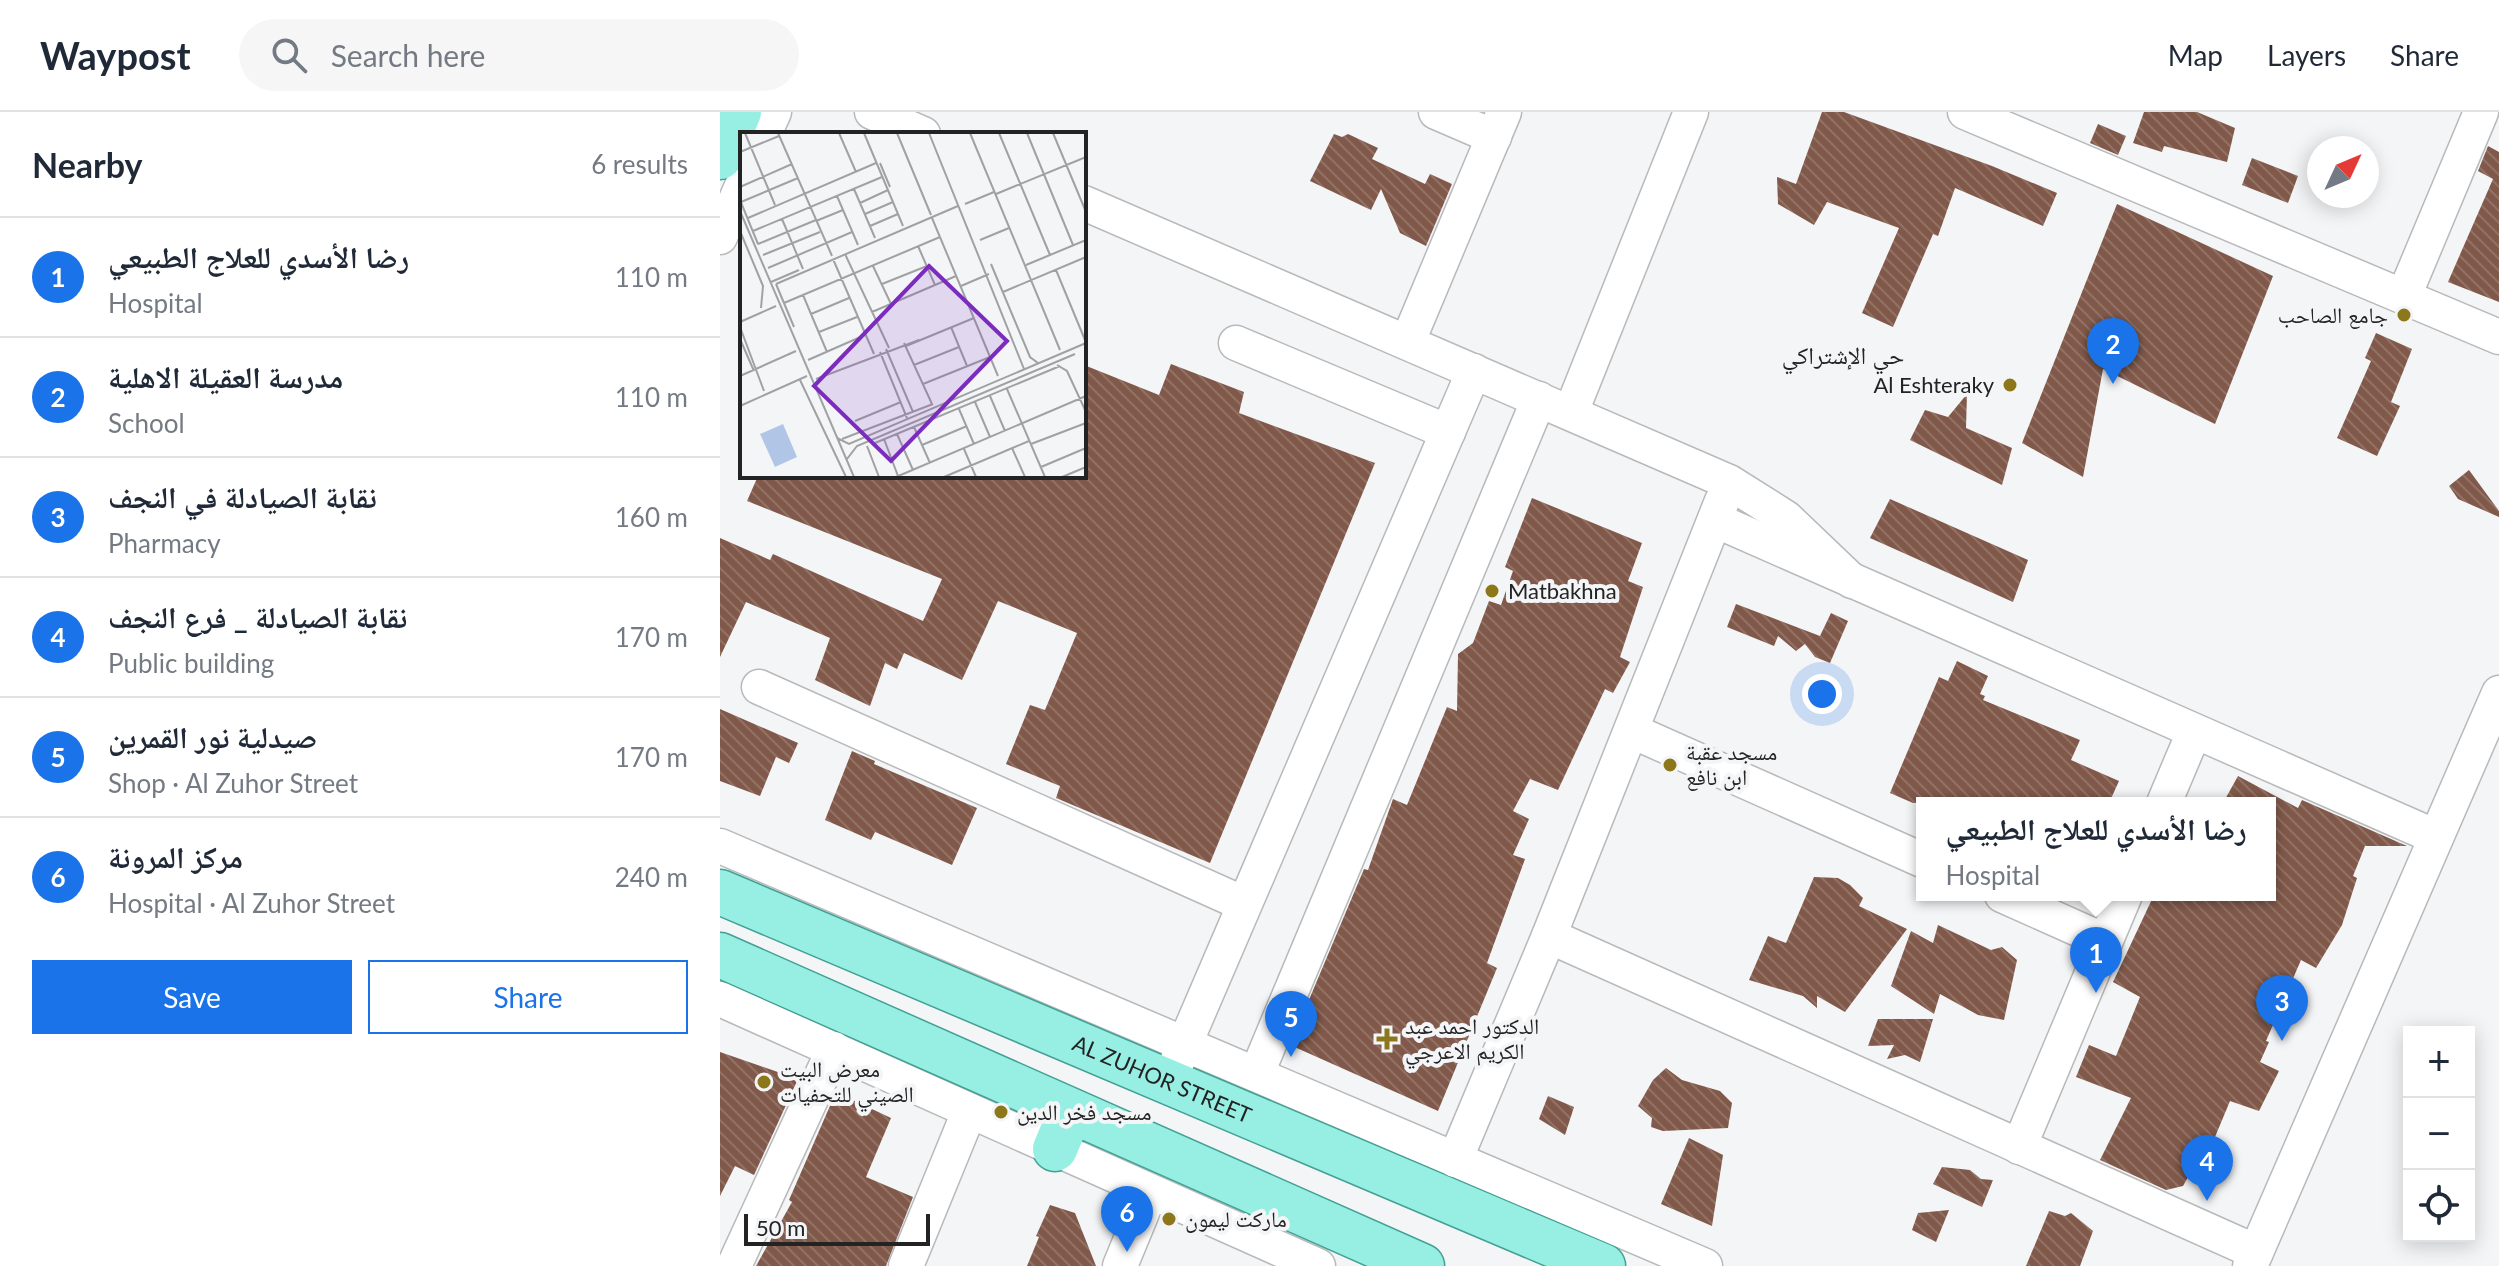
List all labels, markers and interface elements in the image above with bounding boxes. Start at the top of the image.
search box [239,19,799,91]
text: Waypost [40,32,191,78]
icon: search [267,33,311,77]
text: Search here [331,37,485,73]
text: Map [2168,38,2223,72]
text: Layers [2267,38,2346,72]
text: Share [2390,38,2459,72]
inset map [740,132,1086,478]
north arrow [2307,136,2379,208]
text: Nearby [32,144,143,185]
text: 6 results [591,148,688,180]
text: رضا الأسدي للعلاج الطبيعي [108,238,409,274]
text: 1 [50,261,66,293]
text: 110 m [615,261,688,293]
text: Hospital [108,287,203,319]
place label: جامع الصاحب [2278,301,2388,329]
marker: جامع الصاحب [2395,306,2413,324]
pin: 2 [2087,318,2139,384]
district label: حي الإشتراكي [1782,340,1904,375]
text: مدرسة العقيلة الاهلية [108,358,343,394]
place label: Al Eshteraky [1873,371,1995,398]
marker: Al Eshteraky [2001,376,2019,394]
text: 2 [50,381,66,413]
text: 110 m [615,381,688,413]
text: School [108,407,185,439]
text: نقابة الصيادلة في النجف [108,478,377,514]
text: 3 [50,501,66,533]
text: 160 m [615,501,688,533]
text: Pharmacy [108,527,221,559]
place label: Matbakhna [1508,577,1617,604]
marker: Matbakhna [1483,582,1501,600]
text: نقابة الصيادلة _ فرع النجف [108,598,407,634]
text: 4 [50,621,66,653]
text: 170 m [615,621,688,653]
text: Public building [108,647,274,679]
your location [1802,674,1842,714]
text: صيدلية نور القمرين [108,718,317,754]
place label: مسجد عقبة ابن نافع [1686,738,1777,791]
text: 5 [50,741,66,773]
text: 170 m [615,741,688,773]
marker: مسجد عقبة ابن نافع [1661,756,1679,774]
text: Shop · Al Zuhor Street [108,767,358,799]
popup [1916,797,2276,901]
text: رضا الأسدي للعلاج الطبيعي [1946,810,2247,846]
text: مركز المرونة [108,838,243,874]
text: Hospital [1946,859,2040,891]
text: 6 [50,861,66,893]
text: 240 m [615,861,688,893]
text: Hospital · Al Zuhor Street [108,887,395,919]
pin: 1 [2070,927,2122,993]
button: Save [32,960,352,1034]
button: Share [368,960,688,1034]
pin: 3 [2256,975,2308,1041]
pin: 5 [1265,991,1317,1057]
place label: الدكتور احمد عبد الكريم الاعرجي [1405,1012,1539,1069]
map controls [2403,1026,2475,1242]
button: + [2403,1026,2475,1098]
marker: الدكتور احمد عبد الكريم الاعرجي [1376,1028,1398,1050]
street label: AL ZUHOR STREET [1069,1029,1256,1129]
place label: معرض البيت الصيني للتحفيات [780,1055,914,1112]
marker: معرض البيت الصيني للتحفيات [755,1073,773,1091]
place label: مسجد فخر الدين [1017,1098,1152,1126]
button: − [2403,1098,2475,1170]
marker: مسجد فخر الدين [992,1103,1010,1121]
pin: 4 [2181,1135,2233,1201]
button: locate [2403,1170,2475,1242]
pin: 6 [1101,1186,1153,1252]
place label: ماركت ليمون [1185,1205,1287,1233]
scale bar [744,1210,930,1246]
marker: ماركت ليمون [1160,1210,1178,1228]
text: 50 m [756,1214,805,1241]

